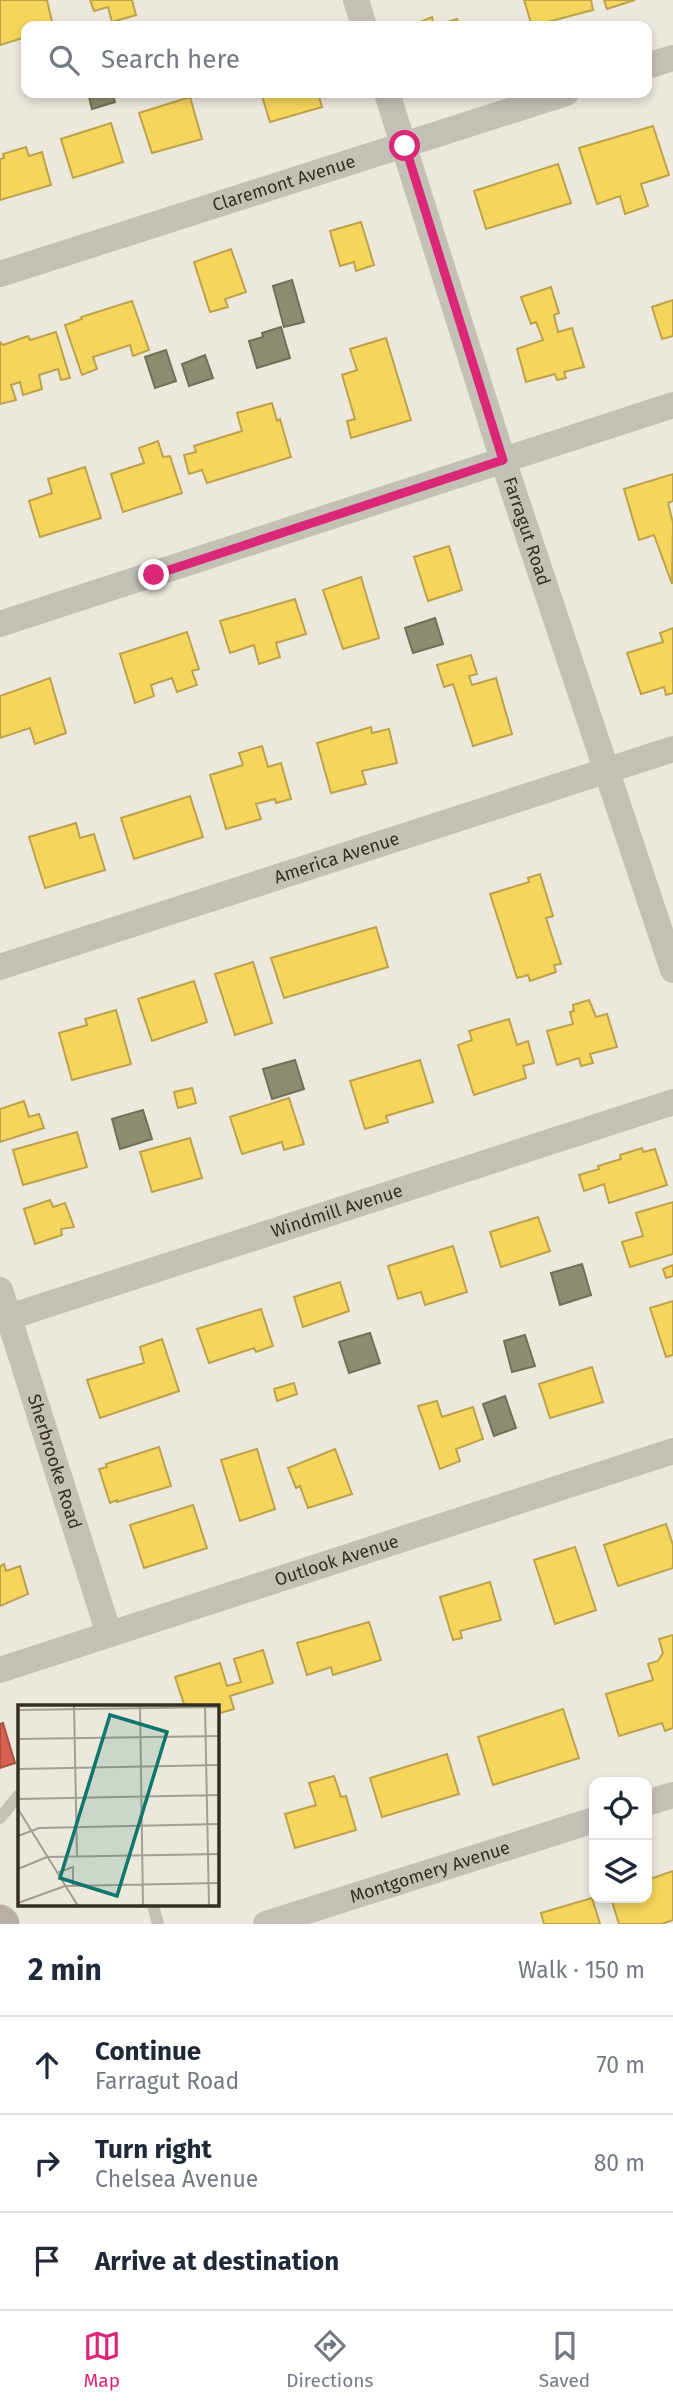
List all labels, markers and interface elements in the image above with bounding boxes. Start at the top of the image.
search box [21,21,652,98]
icon: search [45,41,83,79]
text: Search here [101,44,240,75]
route start [389,130,420,161]
street label: Claremont Avenue [210,150,358,216]
street label: Farragut Road [498,474,555,588]
route end [138,559,169,590]
street label: America Avenue [271,827,402,888]
street label: Windmill Avenue [268,1179,405,1242]
street label: Sherbrooke Road [23,1391,86,1532]
street label: Outlook Avenue [272,1530,402,1591]
inset map [18,1705,219,1906]
map controls [589,1777,652,1903]
button: locate [589,1777,652,1840]
street label: Montgomery Avenue [347,1836,513,1908]
button: layers [589,1840,652,1903]
text: 2 min [28,1952,102,1988]
text: Walk · 150 m [518,1956,645,1984]
text: Continue [95,2036,201,2067]
icon: ahead [28,2046,66,2084]
text: 70 m [596,2051,645,2079]
text: Farragut Road [95,2067,239,2095]
text: Turn right [95,2134,212,2165]
icon: right [28,2144,66,2182]
text: 80 m [594,2149,645,2177]
text: Chelsea Avenue [95,2165,258,2193]
icon: arrive [28,2242,66,2280]
text: Arrive at destination [95,2246,339,2277]
tab: Map [83,2327,121,2392]
tab: Directions [286,2327,373,2392]
tab: Saved [539,2327,590,2392]

